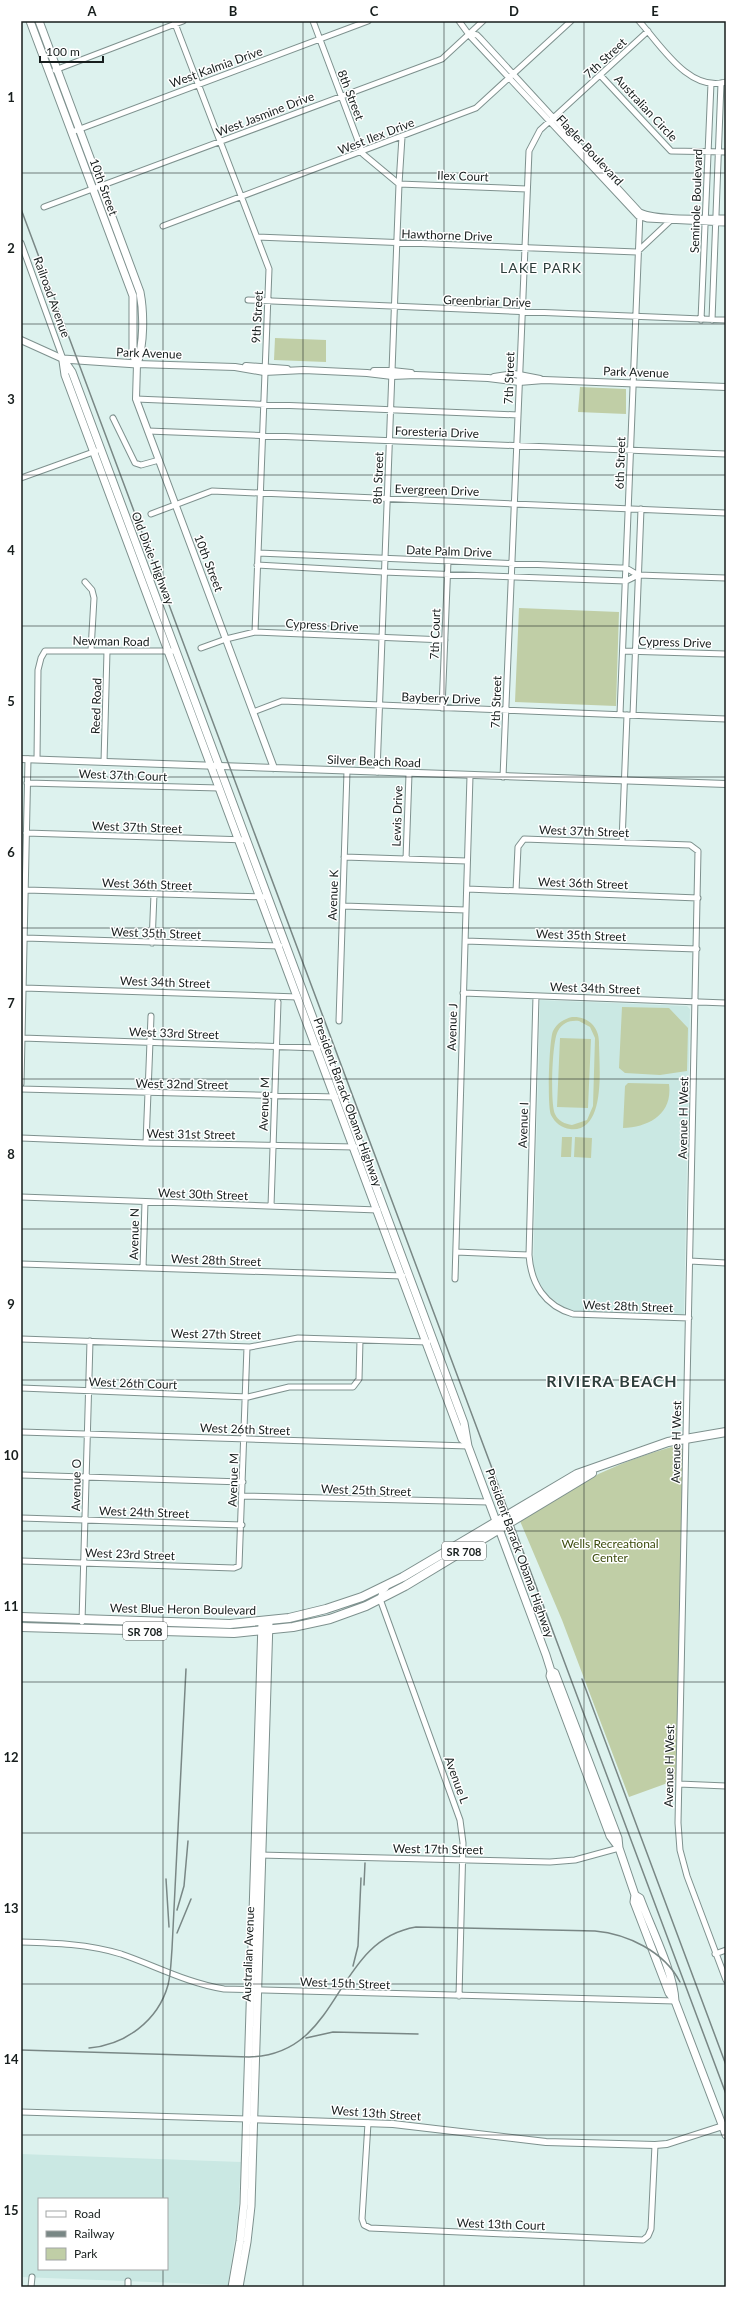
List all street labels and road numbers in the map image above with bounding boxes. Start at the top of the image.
street label: 7th Street [581,34,630,81]
street label: West Kalmia Drive [168,43,264,91]
street label: 8th Street [335,68,368,123]
street label: Australian Circle [611,72,681,144]
street label: West Jasmine Drive [214,88,316,140]
street label: Flagler Boulevard [553,112,627,188]
street label: West Ilex Drive [336,115,416,157]
street label: Seminole Boulevard [687,149,705,253]
street label: 10th Street [87,156,121,218]
street label: Ilex Court [437,168,490,184]
street label: Hawthorne Drive [401,226,493,244]
street label: Railroad Avenue [30,254,74,340]
street label: 9th Street [248,290,266,344]
street label: Greenbriar Drive [443,292,531,310]
street label: Park Avenue [116,344,182,362]
street label: 7th Street [501,351,517,405]
street label: Park Avenue [603,363,669,381]
street label: Foresteria Drive [395,423,479,441]
street label: 6th Street [612,436,628,490]
street label: 8th Street [370,451,386,505]
street label: Evergreen Drive [394,481,480,499]
street label: Old Dixie Highway [128,509,178,607]
street label: 10th Street [191,532,227,594]
street label: Date Palm Drive [406,542,492,560]
street label: 7th Court [427,608,443,660]
street label: Cypress Drive [285,616,359,634]
street label: Newman Road [72,633,150,649]
street label: Cypress Drive [638,633,712,651]
street label: 7th Street [488,675,504,729]
street label: Reed Road [88,678,104,734]
street label: Bayberry Drive [401,689,481,707]
street label: Silver Beach Road [327,752,421,770]
street label: West 37th Court [78,766,168,784]
street label: Lewis Drive [388,785,406,847]
street label: West 37th Street [92,818,183,836]
street label: West 37th Street [539,822,630,840]
street label: Avenue K [325,869,341,921]
street label: West 36th Street [538,874,629,892]
street label: West 36th Street [102,875,193,893]
street label: West 35th Street [111,924,202,942]
street label: West 35th Street [536,926,627,944]
street label: West 34th Street [120,973,211,991]
street label: West 34th Street [550,979,641,997]
street label: Avenue J [444,1003,460,1051]
street label: President Barack Obama Highway [310,1015,386,1189]
street label: West 33rd Street [129,1024,220,1042]
street label: West 32nd Street [136,1076,229,1092]
street label: Avenue H West [675,1076,691,1159]
street label: Avenue M [256,1077,272,1131]
street label: Avenue I [515,1102,531,1148]
street label: West 31st Street [147,1126,236,1142]
street label: West 30th Street [158,1185,249,1203]
street label: Avenue N [126,1208,142,1260]
street label: West 28th Street [171,1251,262,1269]
street label: West 28th Street [583,1297,674,1315]
street label: West 27th Street [171,1326,262,1342]
street label: West 26th Court [88,1374,178,1392]
street label: Avenue H West [668,1400,684,1483]
street label: West 26th Street [200,1420,291,1438]
street label: Avenue M [225,1453,241,1507]
street label: Avenue O [68,1458,84,1511]
street label: President Barack Obama Highway [482,1466,558,1640]
street label: West 25th Street [321,1481,412,1499]
street label: West 24th Street [99,1503,190,1521]
road number: SR 708 [442,1542,486,1560]
street label: West 23rd Street [85,1545,176,1563]
street label: West Blue Heron Boulevard [110,1600,256,1618]
road number: SR 708 [123,1622,167,1640]
street label: Avenue H West [661,1724,677,1807]
street label: Avenue L [442,1754,472,1806]
street label: West 17th Street [393,1841,484,1857]
street label: Australian Avenue [239,1906,257,2002]
street label: West 15th Street [300,1974,391,1992]
street label: West 13th Street [330,2102,422,2124]
street label: West 13th Court [456,2215,546,2233]

